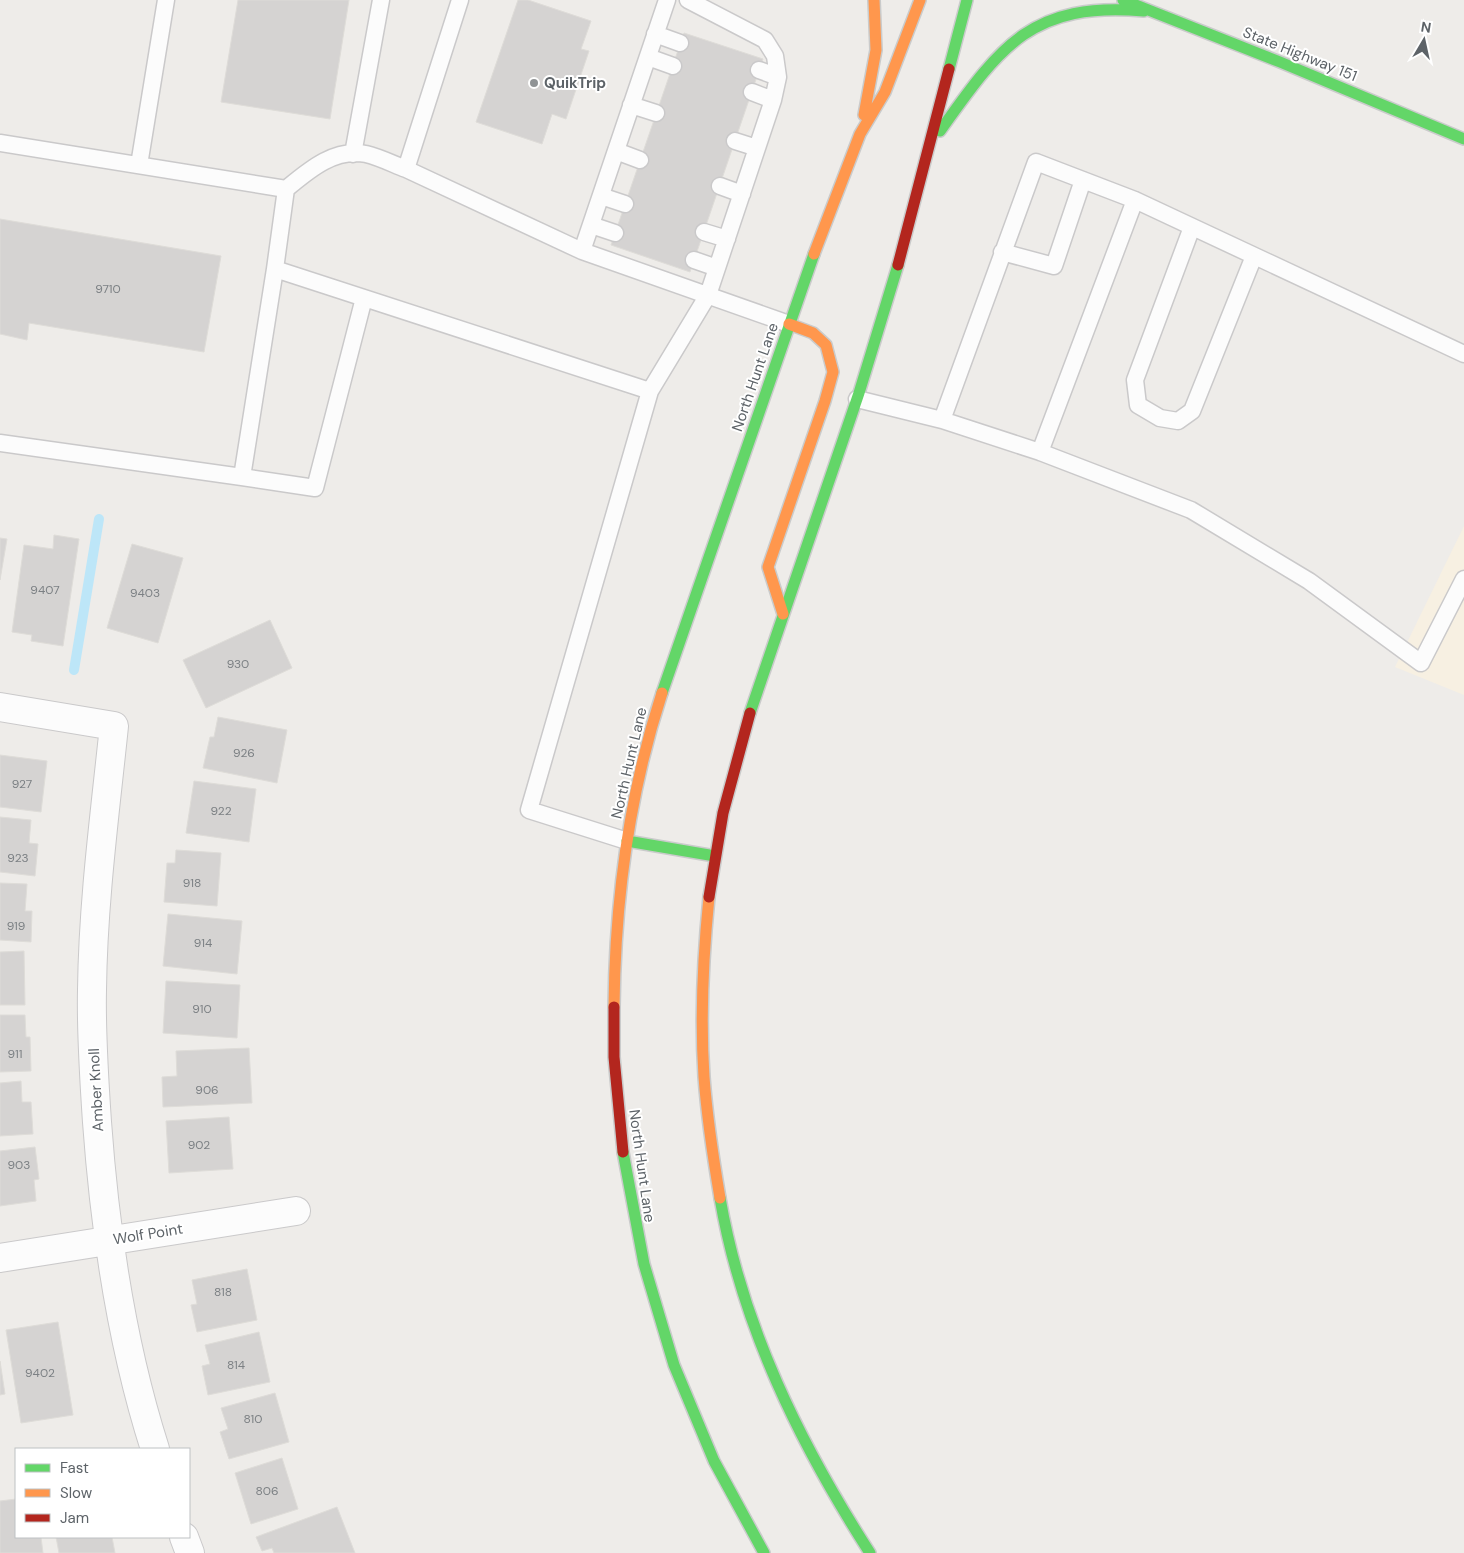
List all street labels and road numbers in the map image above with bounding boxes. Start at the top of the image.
street label: State Highway 151 [1240,22,1360,86]
street label: North Hunt Lane [727,320,783,434]
street label: North Hunt Lane [606,705,652,821]
street label: Amber Knoll [84,1048,108,1132]
street label: North Hunt Lane [624,1108,660,1224]
street label: Wolf Point [112,1219,184,1249]

